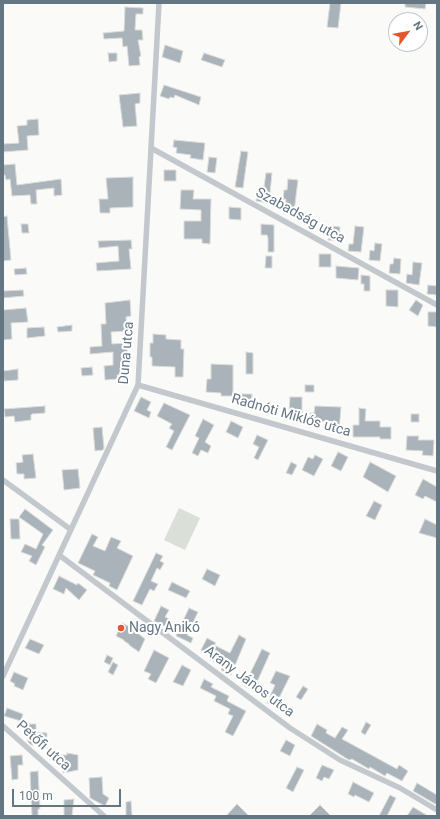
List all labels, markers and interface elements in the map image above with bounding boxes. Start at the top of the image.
north arrow [388,12,428,52]
text: N [410,19,425,33]
street label: Szabadság utca [252,184,348,248]
street label: Duna utca [116,321,138,385]
street label: Radnóti Miklós utca [229,391,353,441]
place label: Nagy Anikó [129,620,200,636]
marker: Nagy Anikó [116,623,126,633]
street label: Arany János utca [201,643,297,721]
street label: Petőfi utca [12,717,74,775]
scale bar [14,781,123,807]
text: 100 m [19,789,53,803]

